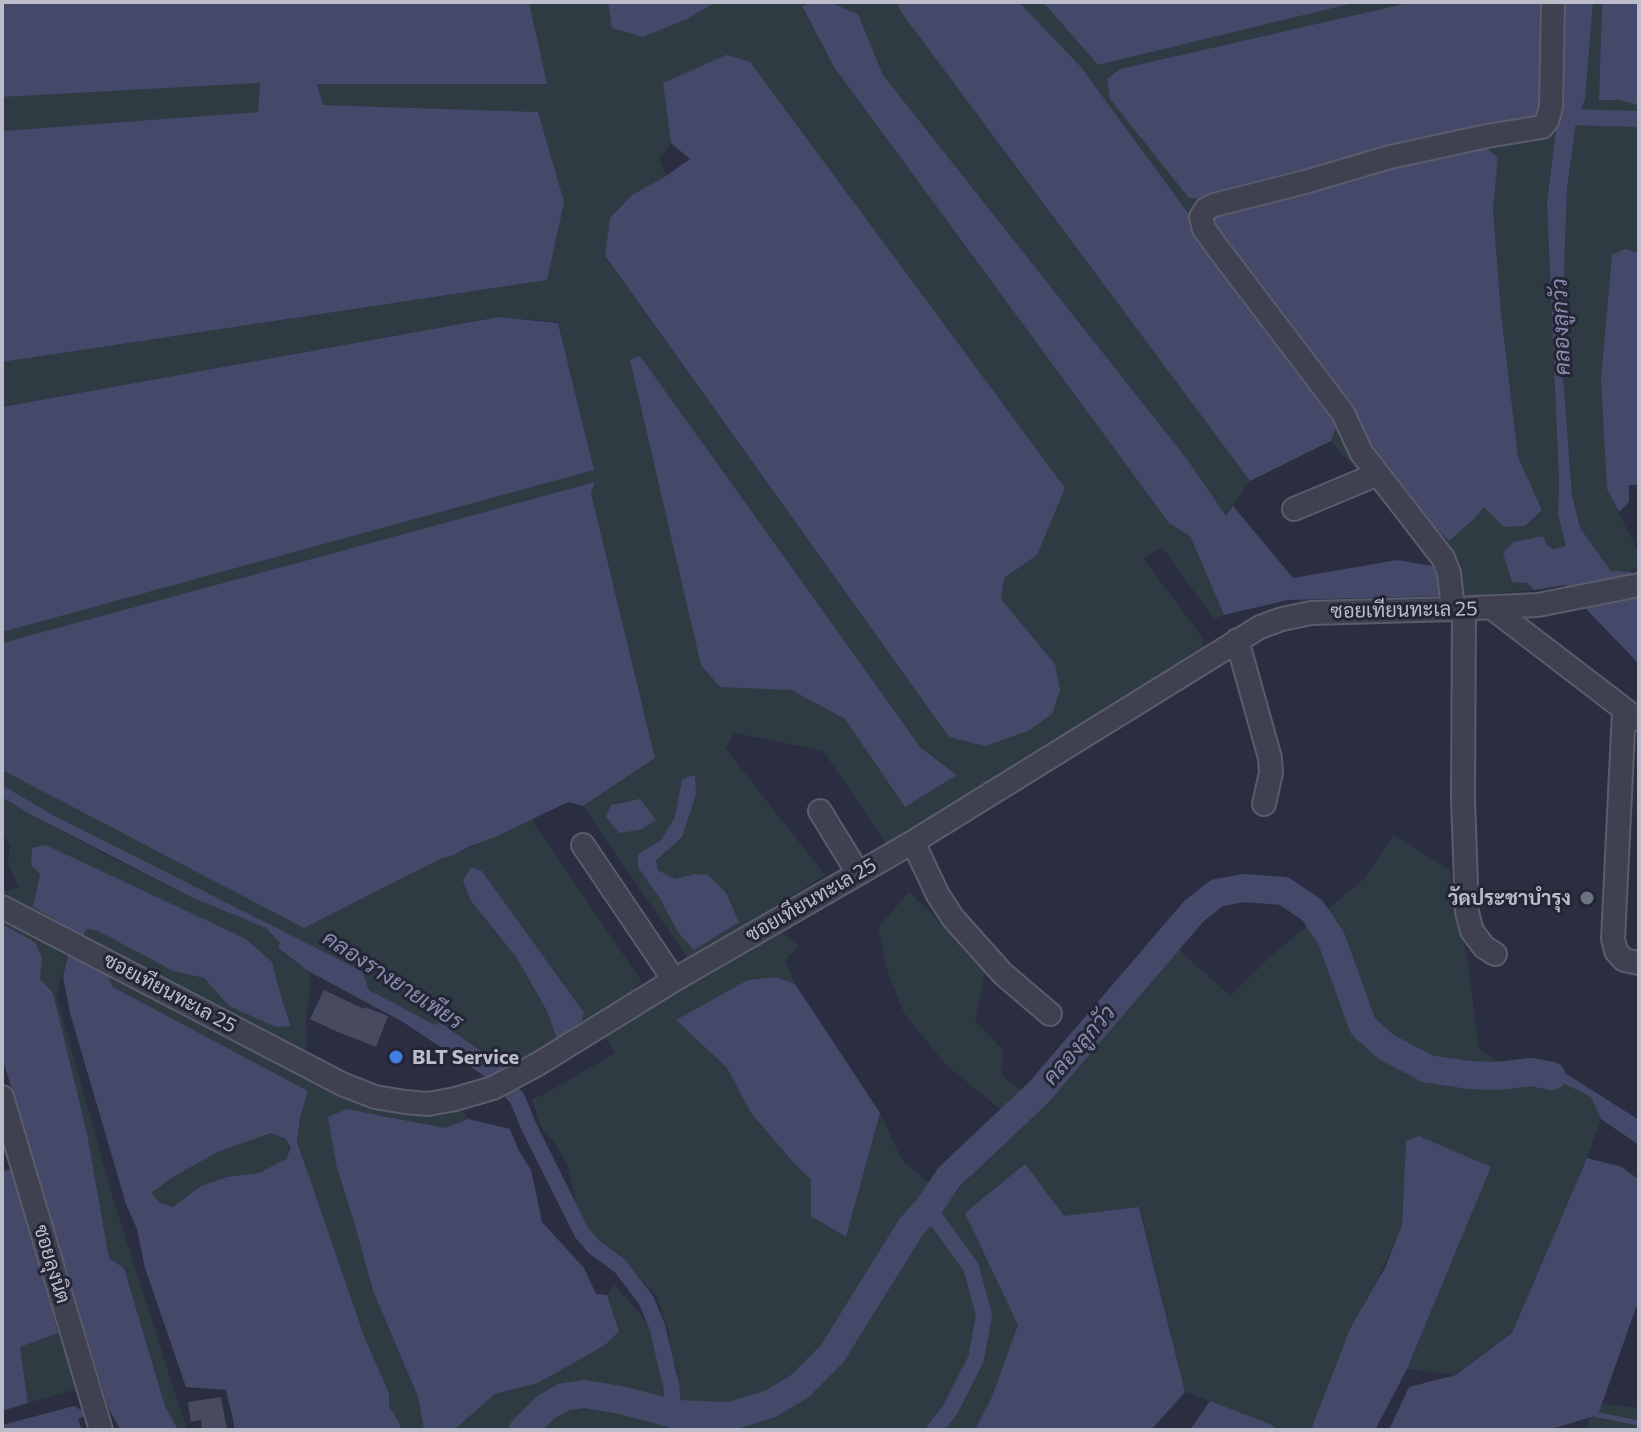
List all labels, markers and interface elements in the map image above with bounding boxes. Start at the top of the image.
water label: คลองลูกวัว [1546,278,1576,376]
street label: ซอยเทียนทะเล 25 [1330,597,1478,623]
street label: ซอยเทียนทะเล 25 [741,853,881,947]
place label: วัดประชาบํารุง [1448,886,1571,910]
marker: วัดประชาบํารุง [1578,889,1596,907]
water label: คลองรางยายเพียร [318,925,468,1035]
street label: ซอยเทียนทะเล 25 [99,948,241,1038]
water label: คลองลูกวัว [1037,1000,1121,1090]
place label: BLT Service [412,1045,519,1069]
marker: BLT Service [387,1048,405,1066]
street label: ซอยลุงนิต [29,1222,75,1306]

